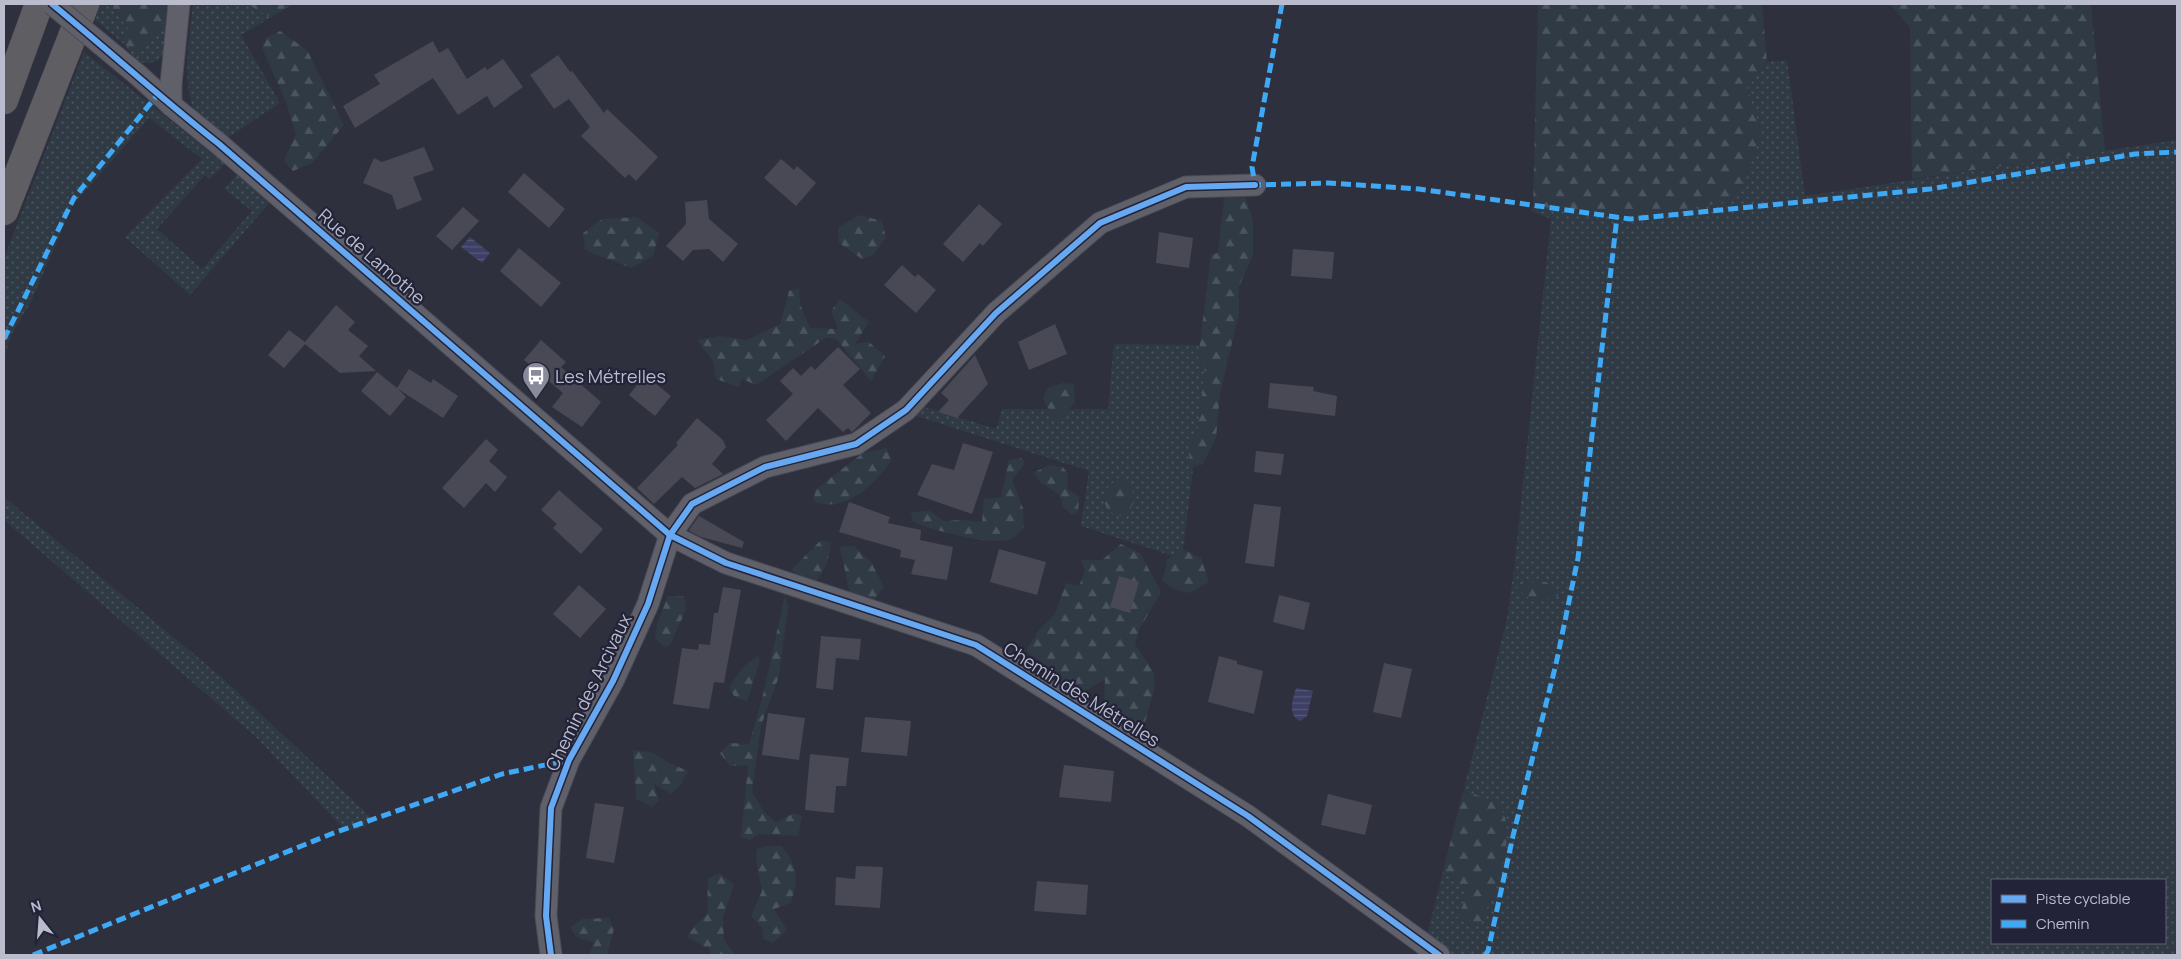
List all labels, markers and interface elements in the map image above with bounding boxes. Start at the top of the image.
street label: Rue de Lamothe [313,203,431,309]
bus stop icon: Les Métrelles [521,361,551,400]
place label: Les Métrelles [555,364,666,388]
street label: Chemin des Arcivaux [539,609,637,775]
street label: Chemin des Métrelles [999,636,1165,752]
legend [1991,879,2166,944]
text: Piste cyclable [2036,888,2131,909]
north arrow [15,894,65,944]
text: N [28,896,44,917]
text: Chemin [2036,913,2089,934]

